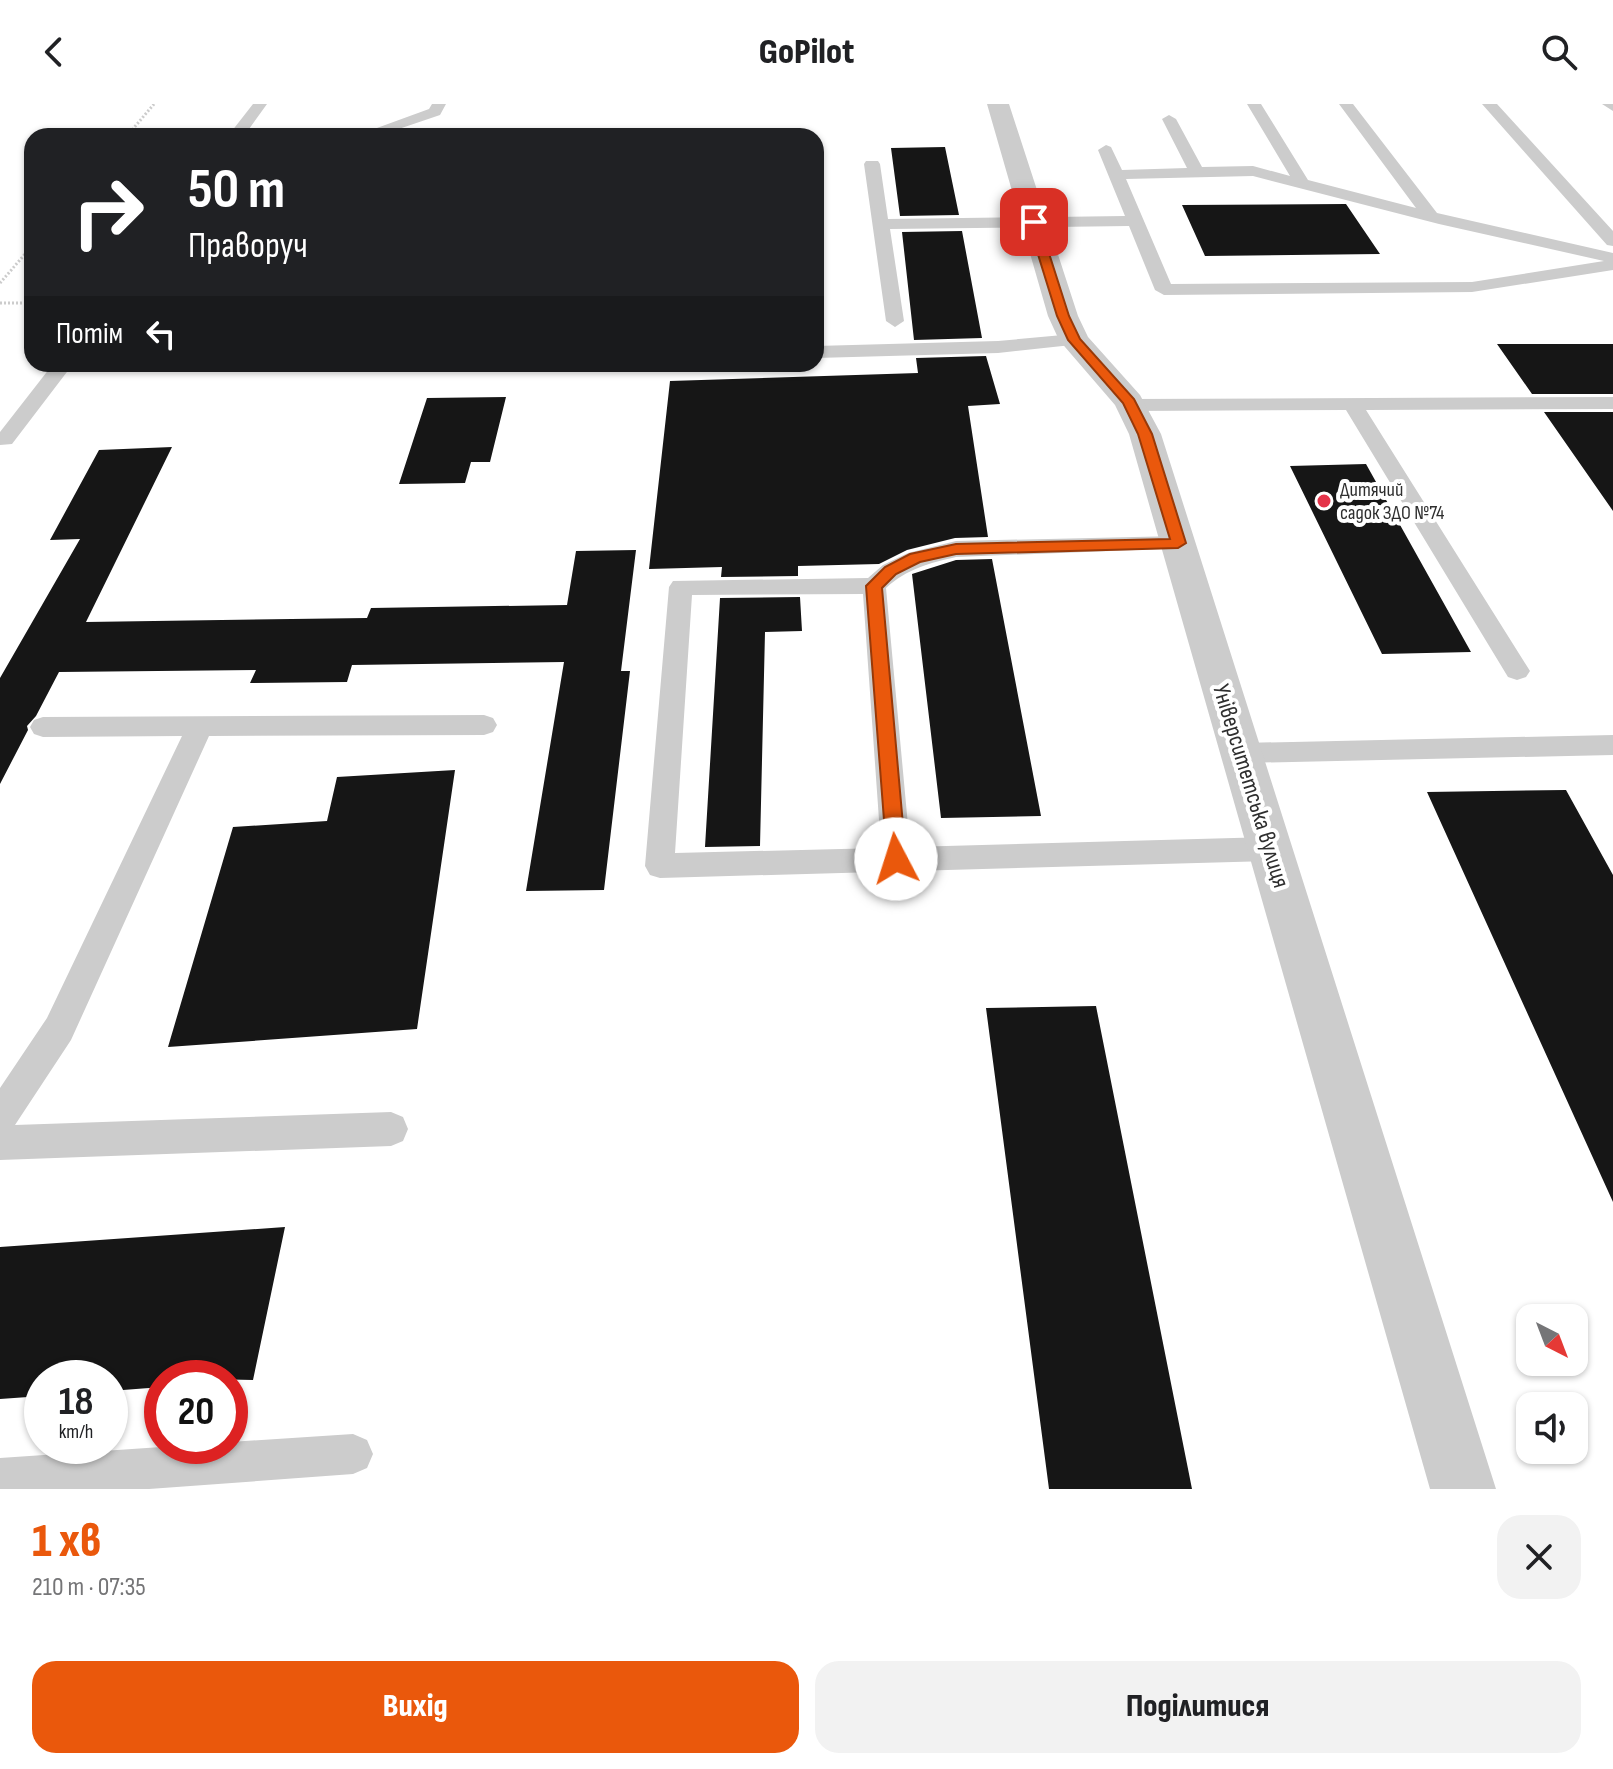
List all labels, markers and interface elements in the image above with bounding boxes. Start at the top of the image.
icon: back [32,30,76,74]
icon: search [1537,30,1581,74]
text: GoPilot [759,31,854,74]
text: 50 m [188,157,285,224]
icon: right [56,160,160,264]
pin [1000,188,1068,256]
icon: arrive [1012,200,1056,244]
text: Праворуч [188,225,308,268]
icon: left [139,312,183,356]
text: Потім [56,316,123,352]
place label: Дитячий садок ЗДО №74 [1340,478,1444,525]
marker: Дитячий садок ЗДО №74 [1315,492,1333,510]
street label: Університетська вулиця [1206,681,1296,891]
position arrow [854,817,938,901]
north arrow [1516,1304,1588,1376]
map controls [1516,1304,1588,1464]
speed limit sign: 20 [144,1360,248,1464]
text: 18 [59,1378,93,1426]
button: sound [1516,1392,1588,1464]
text: km/h [59,1420,93,1444]
text: 1 хв [32,1513,101,1570]
button: close [1497,1515,1581,1599]
text: 210 m · 07:35 [32,1572,146,1603]
button: Вихід [32,1661,799,1753]
button: Поділитися [815,1661,1581,1753]

